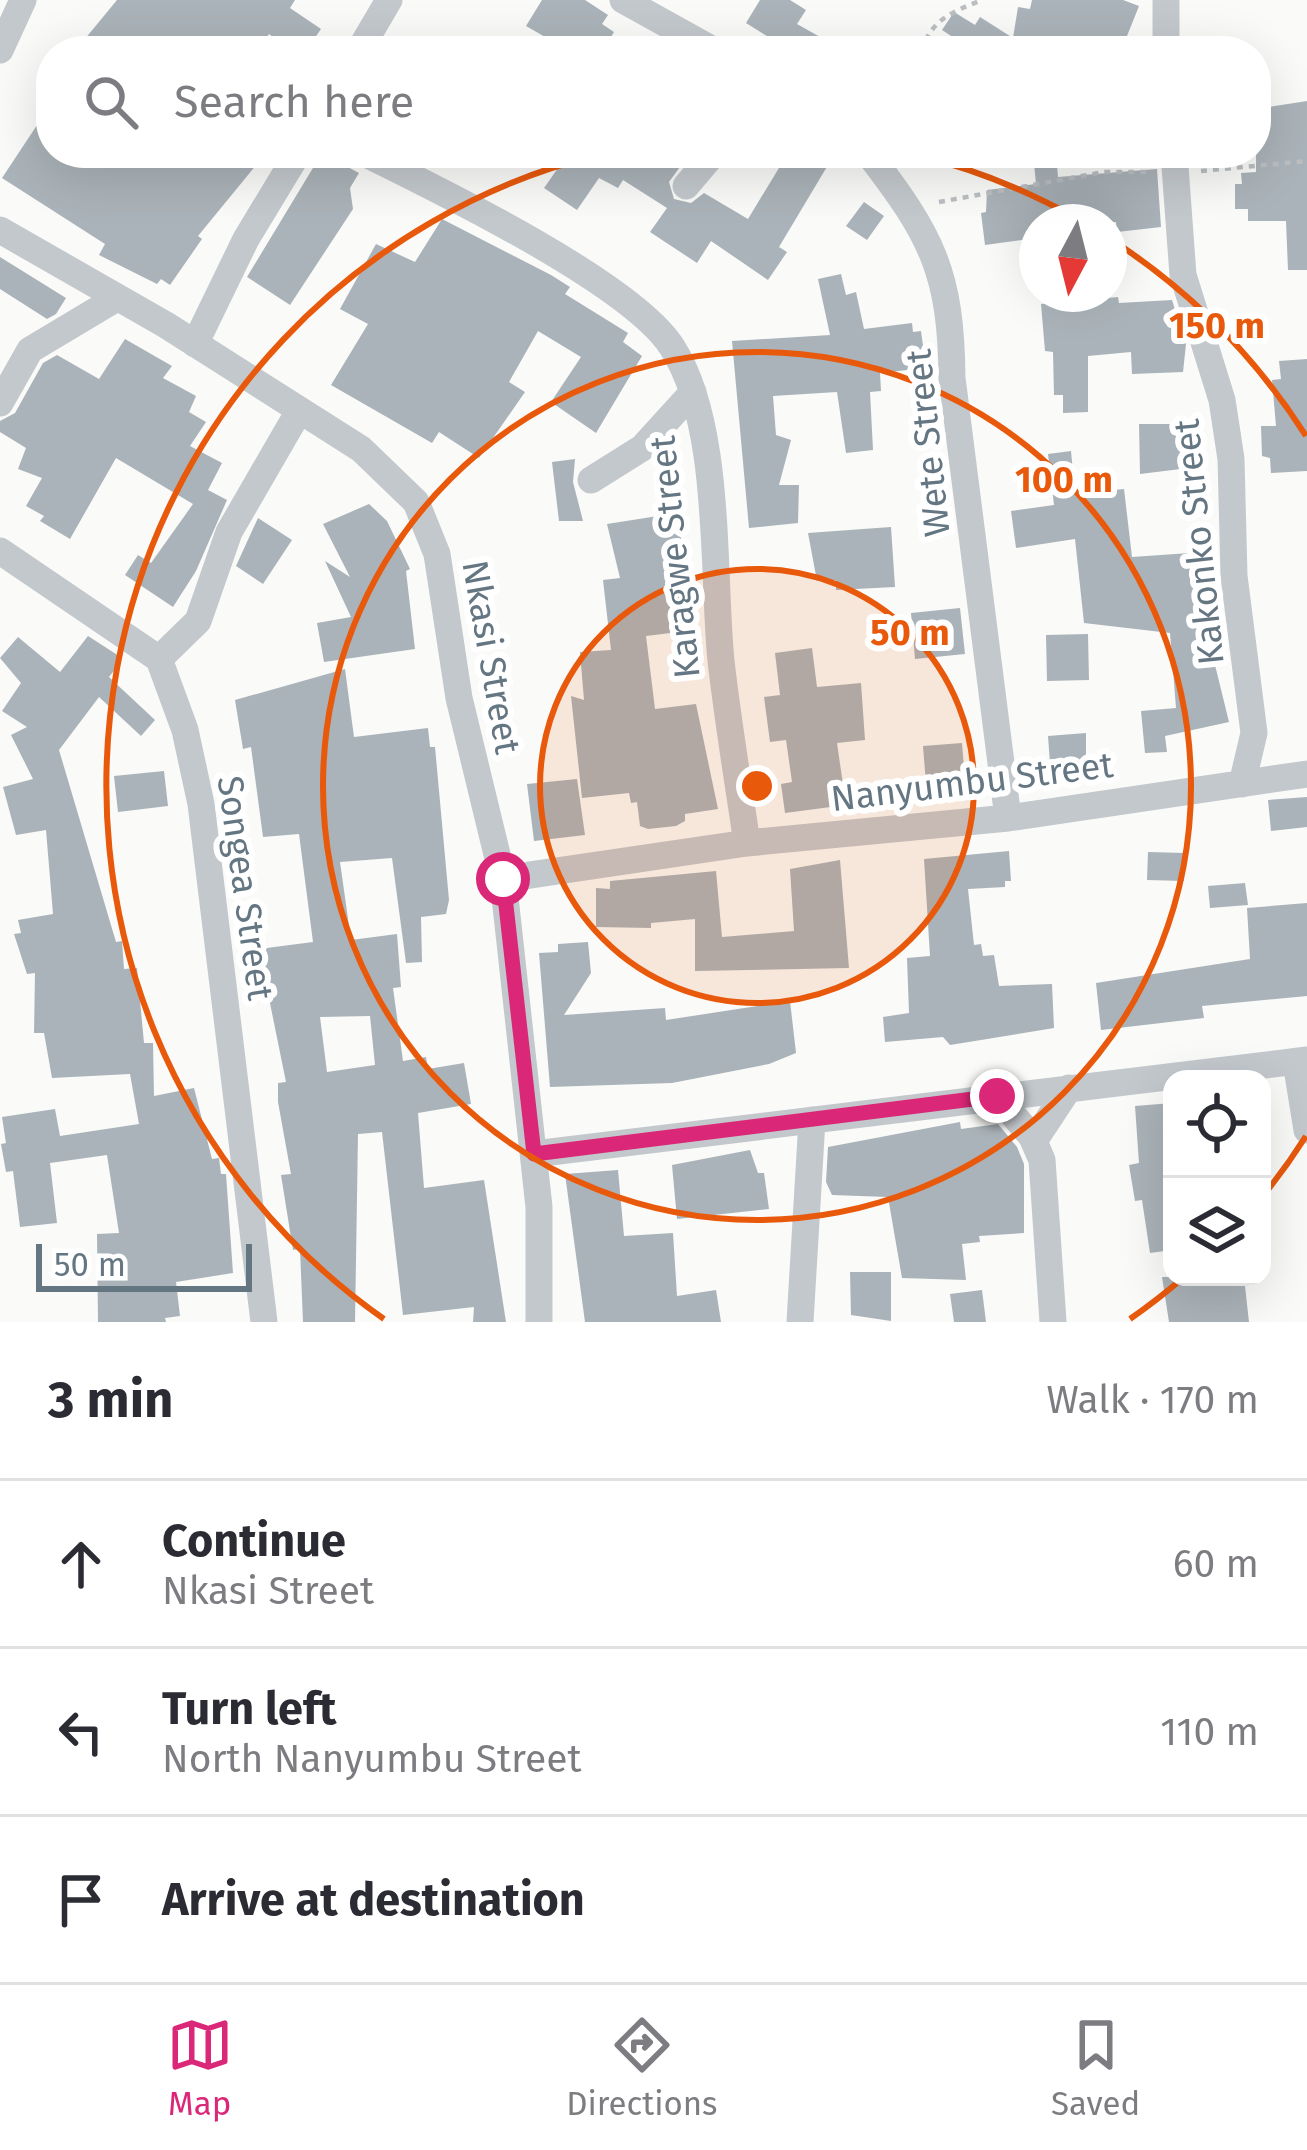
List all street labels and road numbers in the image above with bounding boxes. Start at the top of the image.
street label: Wete Street [896,347,960,539]
street label: Kakonko Street [1164,417,1234,667]
street label: Karagwe Street [640,433,710,681]
street label: Nkasi Street [452,557,530,757]
street label: Nanyumbu Street [828,743,1116,821]
street label: Songea Street [207,773,283,1003]

